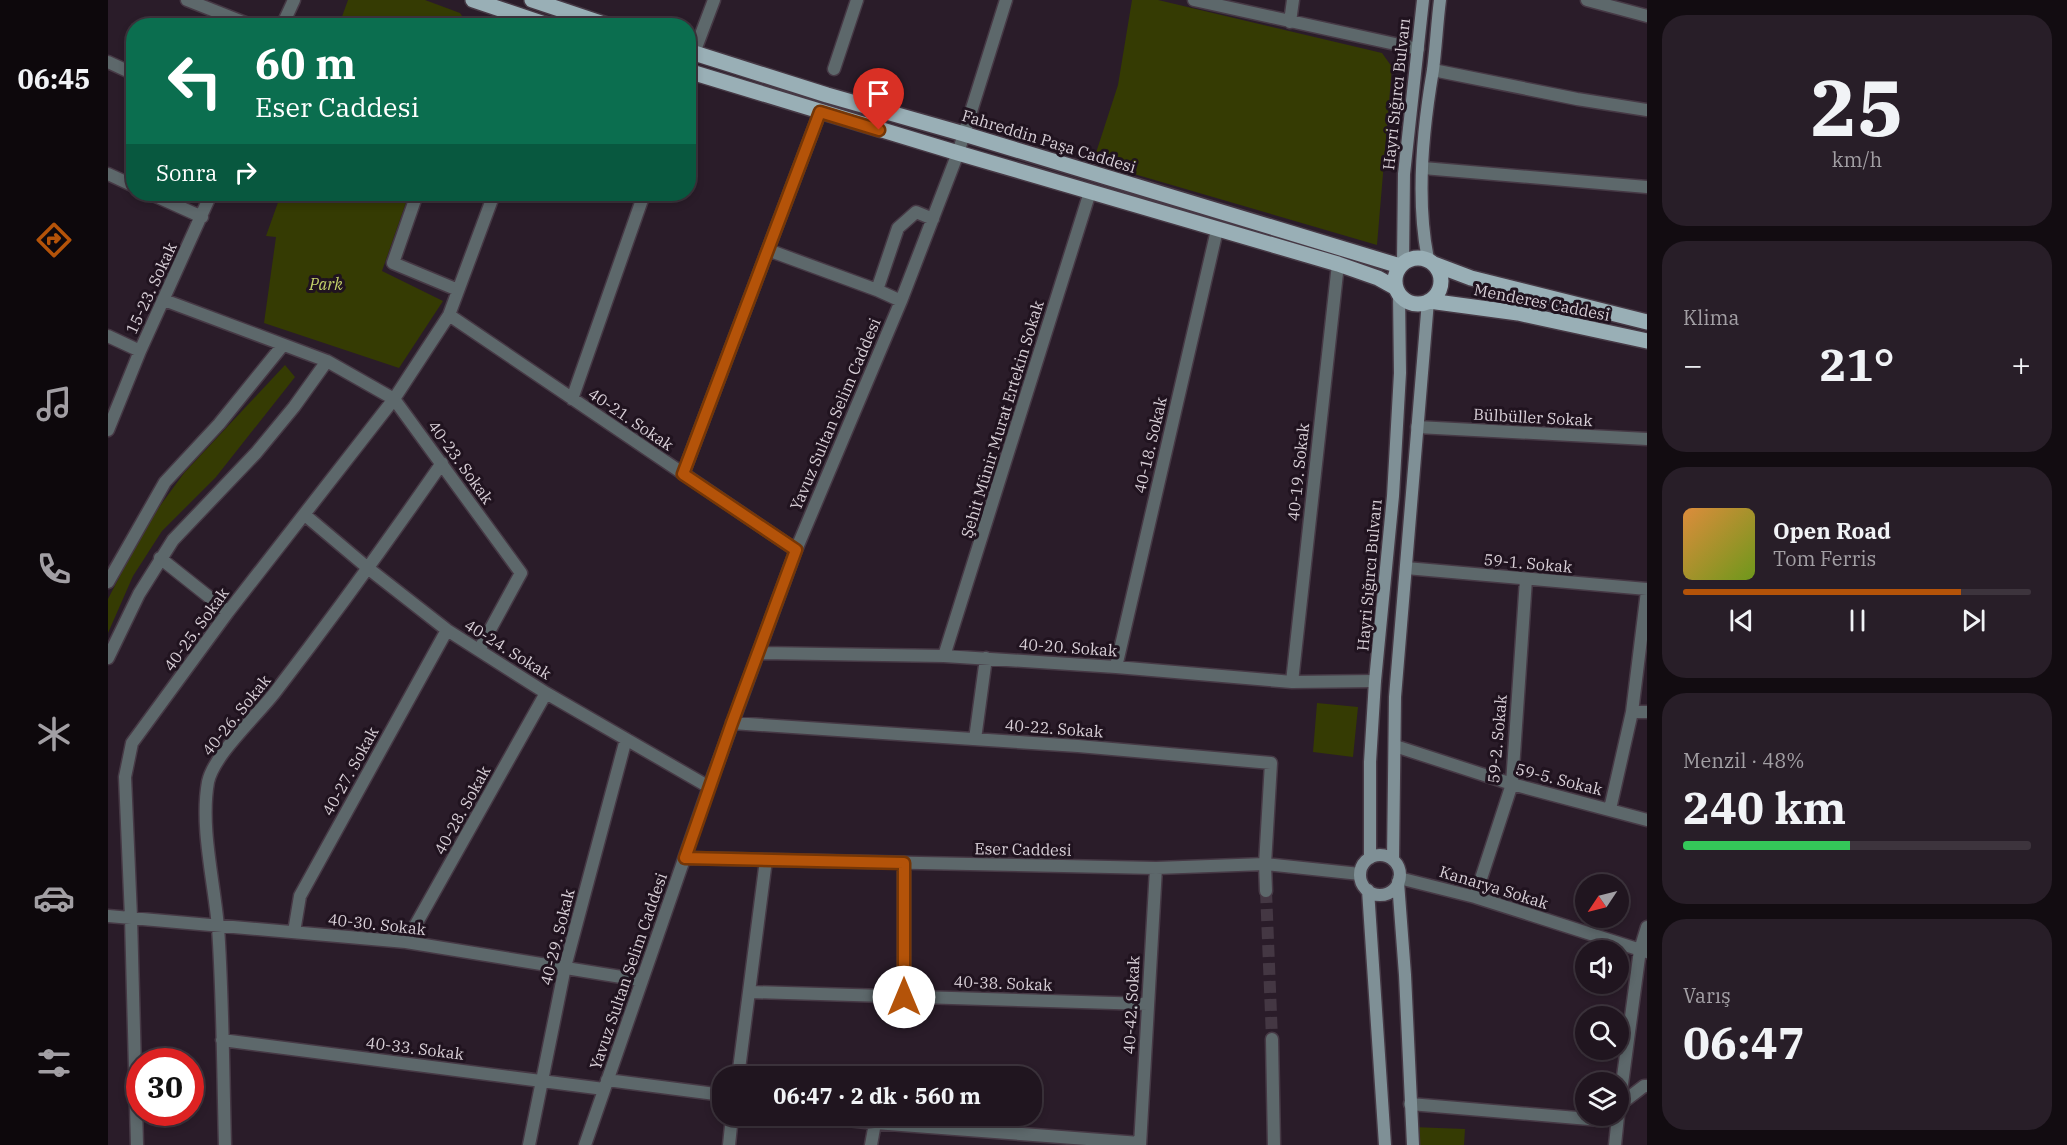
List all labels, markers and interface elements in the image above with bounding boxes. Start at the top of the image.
street label: Hayri Sığırcı Bulvarı [1378,17,1414,171]
text: 60 m [255,36,356,91]
icon: left [156,42,234,120]
text: 25 [1810,56,1904,157]
text: 06:45 [18,61,90,96]
pin [853,68,904,130]
icon: arrive [862,77,895,110]
text: Eser Caddesi [255,89,419,124]
street label: Fahreddin Paşa Caddesi [960,105,1138,177]
text: km/h [1832,146,1882,173]
icon: right [229,156,262,189]
text: Sonra [156,158,217,187]
icon: directions [33,219,75,261]
street label: 15-23. Sokak [121,239,181,337]
park label: Park [308,274,343,294]
street label: Menderes Caddesi [1472,279,1612,325]
street label: Şehit Münir Murat Ertekin Sokak [956,297,1048,540]
text: Klima [1683,304,1739,331]
street label: Yavuz Sultan Selim Caddesi [785,315,885,513]
text: 21° [1819,335,1895,393]
text: − [1683,343,1703,386]
text: + [2011,343,2031,386]
icon: music [33,383,75,425]
street label: 40-21. Sokak [585,383,678,455]
street label: 40-18. Sokak [1129,394,1171,495]
street label: Bülbüller Sokak [1473,404,1594,430]
street label: 40-23. Sokak [424,416,498,508]
street label: 40-19. Sokak [1283,421,1313,522]
street label: Hayri Sığırcı Bulvarı [1352,498,1386,652]
text: Open Road [1773,516,1891,545]
text: Tom Ferris [1773,545,1876,572]
icon: phone [33,548,75,590]
street label: 59-1. Sokak [1483,549,1574,577]
street label: 40-25. Sokak [159,583,233,675]
icon: previous [1725,604,1758,637]
icon: pause [1841,604,1874,637]
icon: next [1957,604,1990,637]
street label: 40-24. Sokak [461,614,556,684]
street label: 40-20. Sokak [1018,634,1119,660]
street label: 40-26. Sokak [197,670,275,760]
street label: 59-2. Sokak [1483,693,1511,784]
icon: climate [33,713,75,755]
street label: 40-22. Sokak [1004,715,1105,741]
street label: 40-27. Sokak [317,722,383,819]
text: Menzil · 48% [1683,747,1804,774]
street label: 59-5. Sokak [1513,759,1605,800]
street label: 40-28. Sokak [429,761,495,858]
text: 240 km [1683,778,1846,836]
street label: Eser Caddesi [974,838,1072,860]
street label: Kanarya Sokak [1437,861,1552,913]
street label: Yavuz Sultan Selim Caddesi [585,870,671,1072]
north arrow [1575,874,1629,928]
map controls [1575,874,1629,1126]
icon: car [33,877,75,919]
street label: 40-29. Sokak [535,886,579,987]
street label: 40-30. Sokak [327,909,428,939]
button: sound [1575,940,1629,994]
street label: 40-42. Sokak [1118,955,1144,1055]
position arrow [872,965,936,1029]
street label: 40-38. Sokak [953,971,1053,995]
text: Varış [1683,982,1731,1009]
button: search [1575,1006,1629,1060]
text: 06:47 [1683,1013,1805,1071]
street label: 40-33. Sokak [365,1032,466,1064]
icon: filters [33,1042,75,1084]
speed limit sign: 30 [126,1048,204,1126]
button: layers [1575,1072,1629,1126]
text: 06:47 · 2 dk · 560 m [773,1081,981,1110]

